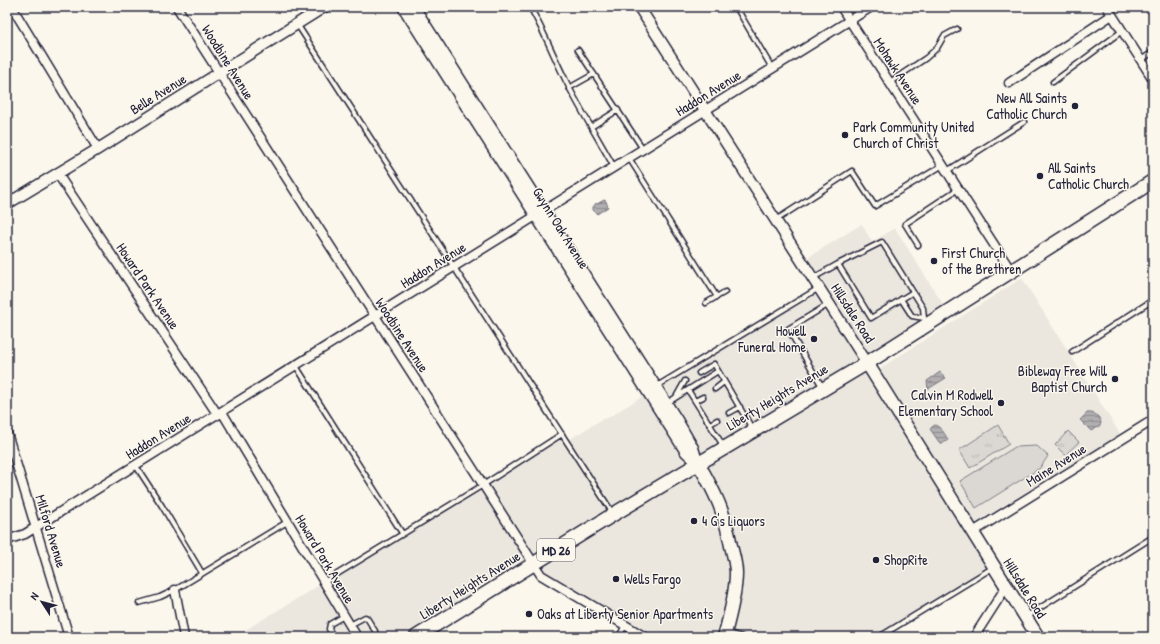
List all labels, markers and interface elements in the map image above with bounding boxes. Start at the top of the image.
street label: Woodbine Avenue [198,21,259,103]
street label: Mohawk Avenue [870,34,927,108]
street label: Haddon Avenue [671,65,744,120]
street label: Belle Avenue [126,69,190,118]
place label: New All Saints Catholic Church [986,88,1067,123]
marker: New All Saints Catholic Church [1070,101,1080,111]
place label: Park Community United Church of Christ [853,117,975,152]
marker: Park Community United Church of Christ [840,130,850,140]
place label: All Saints Catholic Church [1048,158,1129,193]
marker: All Saints Catholic Church [1035,171,1045,181]
street label: Gwynn Oak Avenue [528,183,594,273]
street label: Haddon Avenue [396,237,469,292]
street label: Howard Park Avenue [112,239,185,333]
place label: First Church of the Brethren [941,243,1021,278]
marker: First Church of the Brethren [929,256,939,266]
street label: Hillsdale Road [827,279,880,347]
street label: Woodbine Avenue [371,294,434,376]
place label: Howell Funeral Home [737,321,807,356]
marker: Howell Funeral Home [809,334,819,344]
street label: Liberty Heights Avenue [722,359,832,435]
place label: Bibleway Free Will Baptist Church [1018,361,1108,397]
marker: Bibleway Free Will Baptist Church [1110,374,1120,384]
place label: Calvin M Rodwell Elementary School [899,385,994,421]
marker: Calvin M Rodwell Elementary School [996,398,1006,408]
street label: Haddon Avenue [121,408,194,463]
street label: Maine Avenue [1022,438,1090,491]
street label: Milford Avenue [31,492,72,570]
street label: Howard Park Avenue [291,511,360,607]
place label: 4 G's Liquors [702,511,765,531]
marker: 4 G's Liquors [689,516,699,526]
road number: MD 26 [537,539,575,561]
street label: Liberty Heights Avenue [416,546,525,624]
place label: ShopRite [884,550,928,570]
street label: Hillsdale Road [999,554,1052,622]
marker: ShopRite [871,555,881,565]
place label: Wells Fargo [624,569,681,589]
marker: Wells Fargo [611,574,621,584]
north arrow [22,582,62,622]
text: N [27,590,41,603]
place label: Oaks at Liberty Senior Apartments [537,604,713,624]
marker: Oaks at Liberty Senior Apartments [524,609,534,619]

